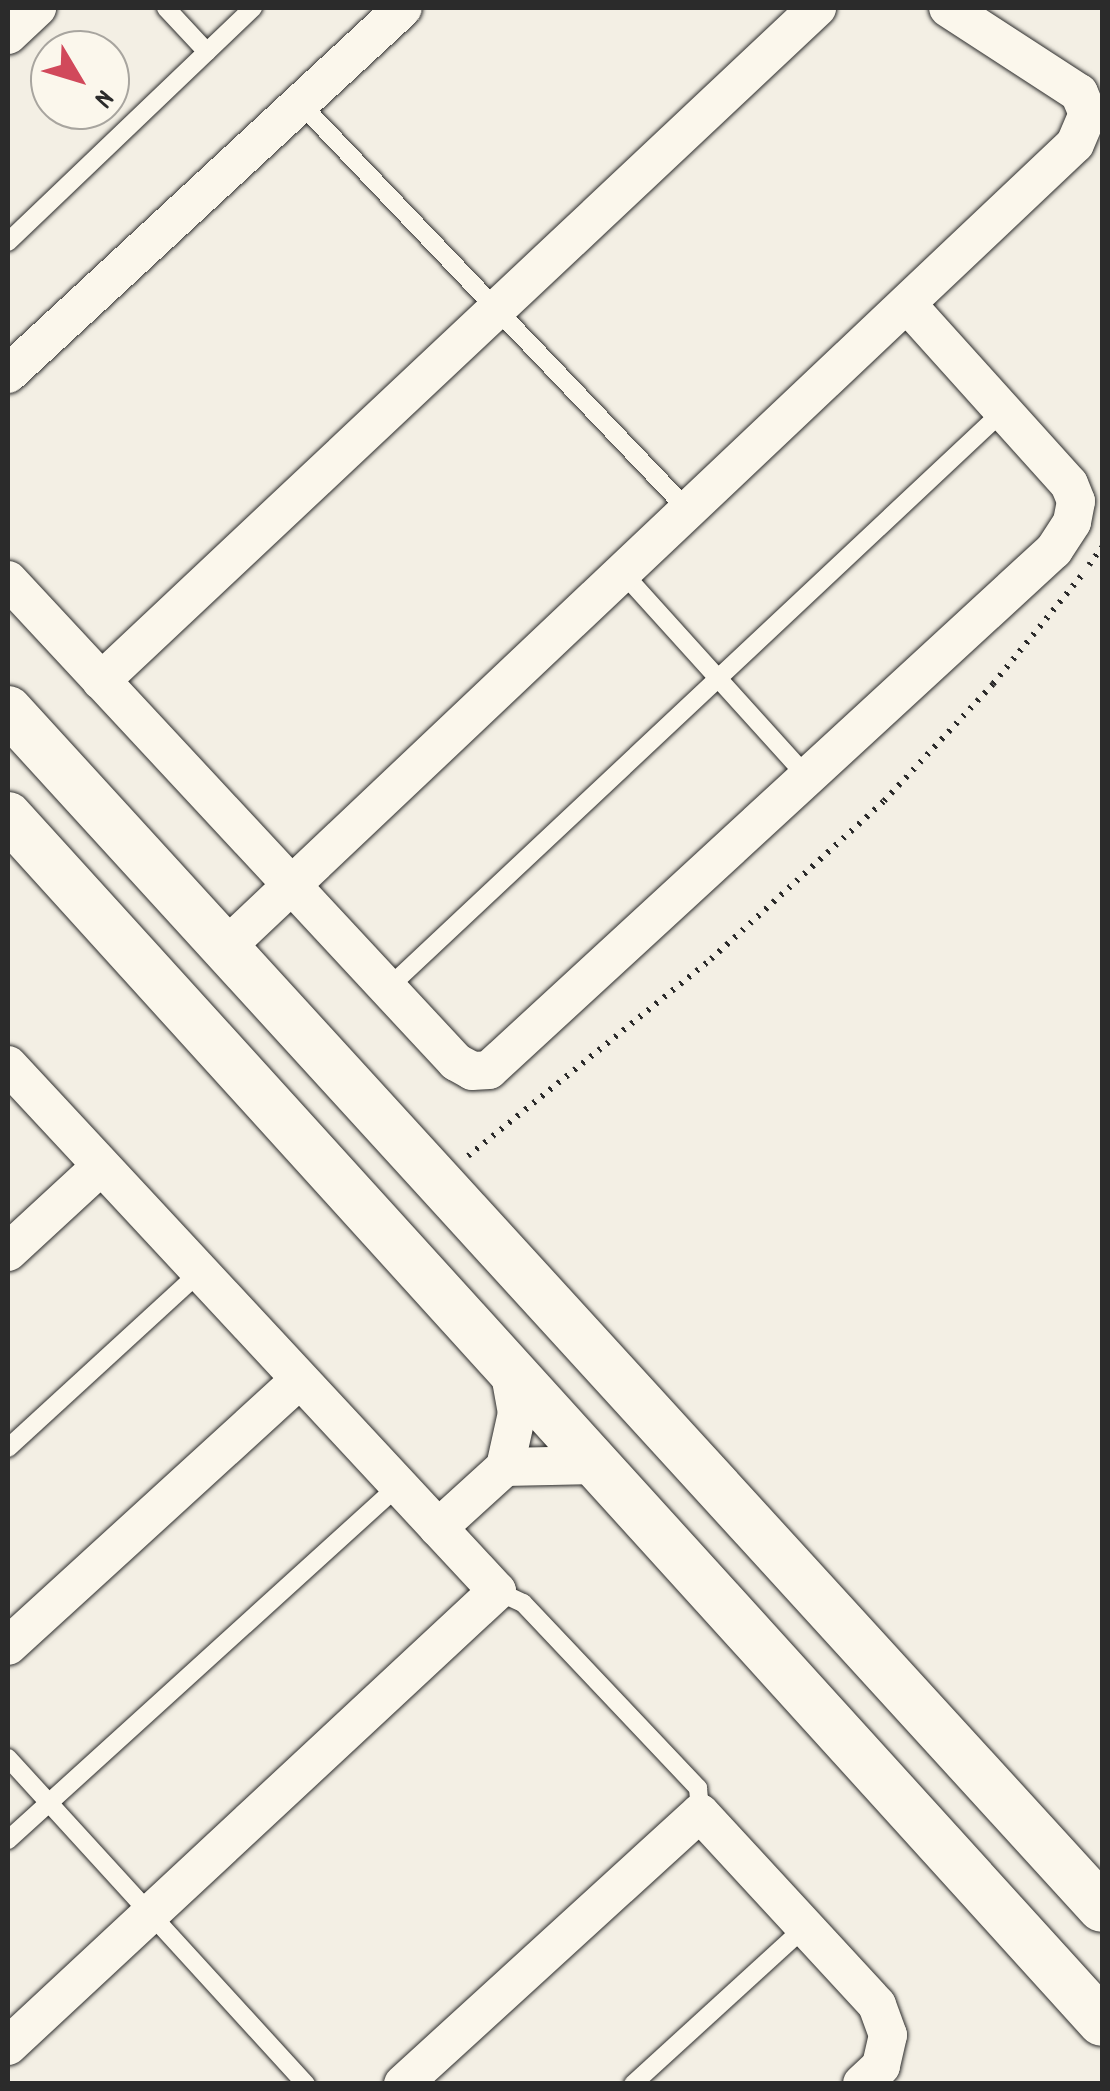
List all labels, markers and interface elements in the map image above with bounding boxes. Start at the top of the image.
north arrow [30,30,130,130]
text: N [82,79,122,115]

